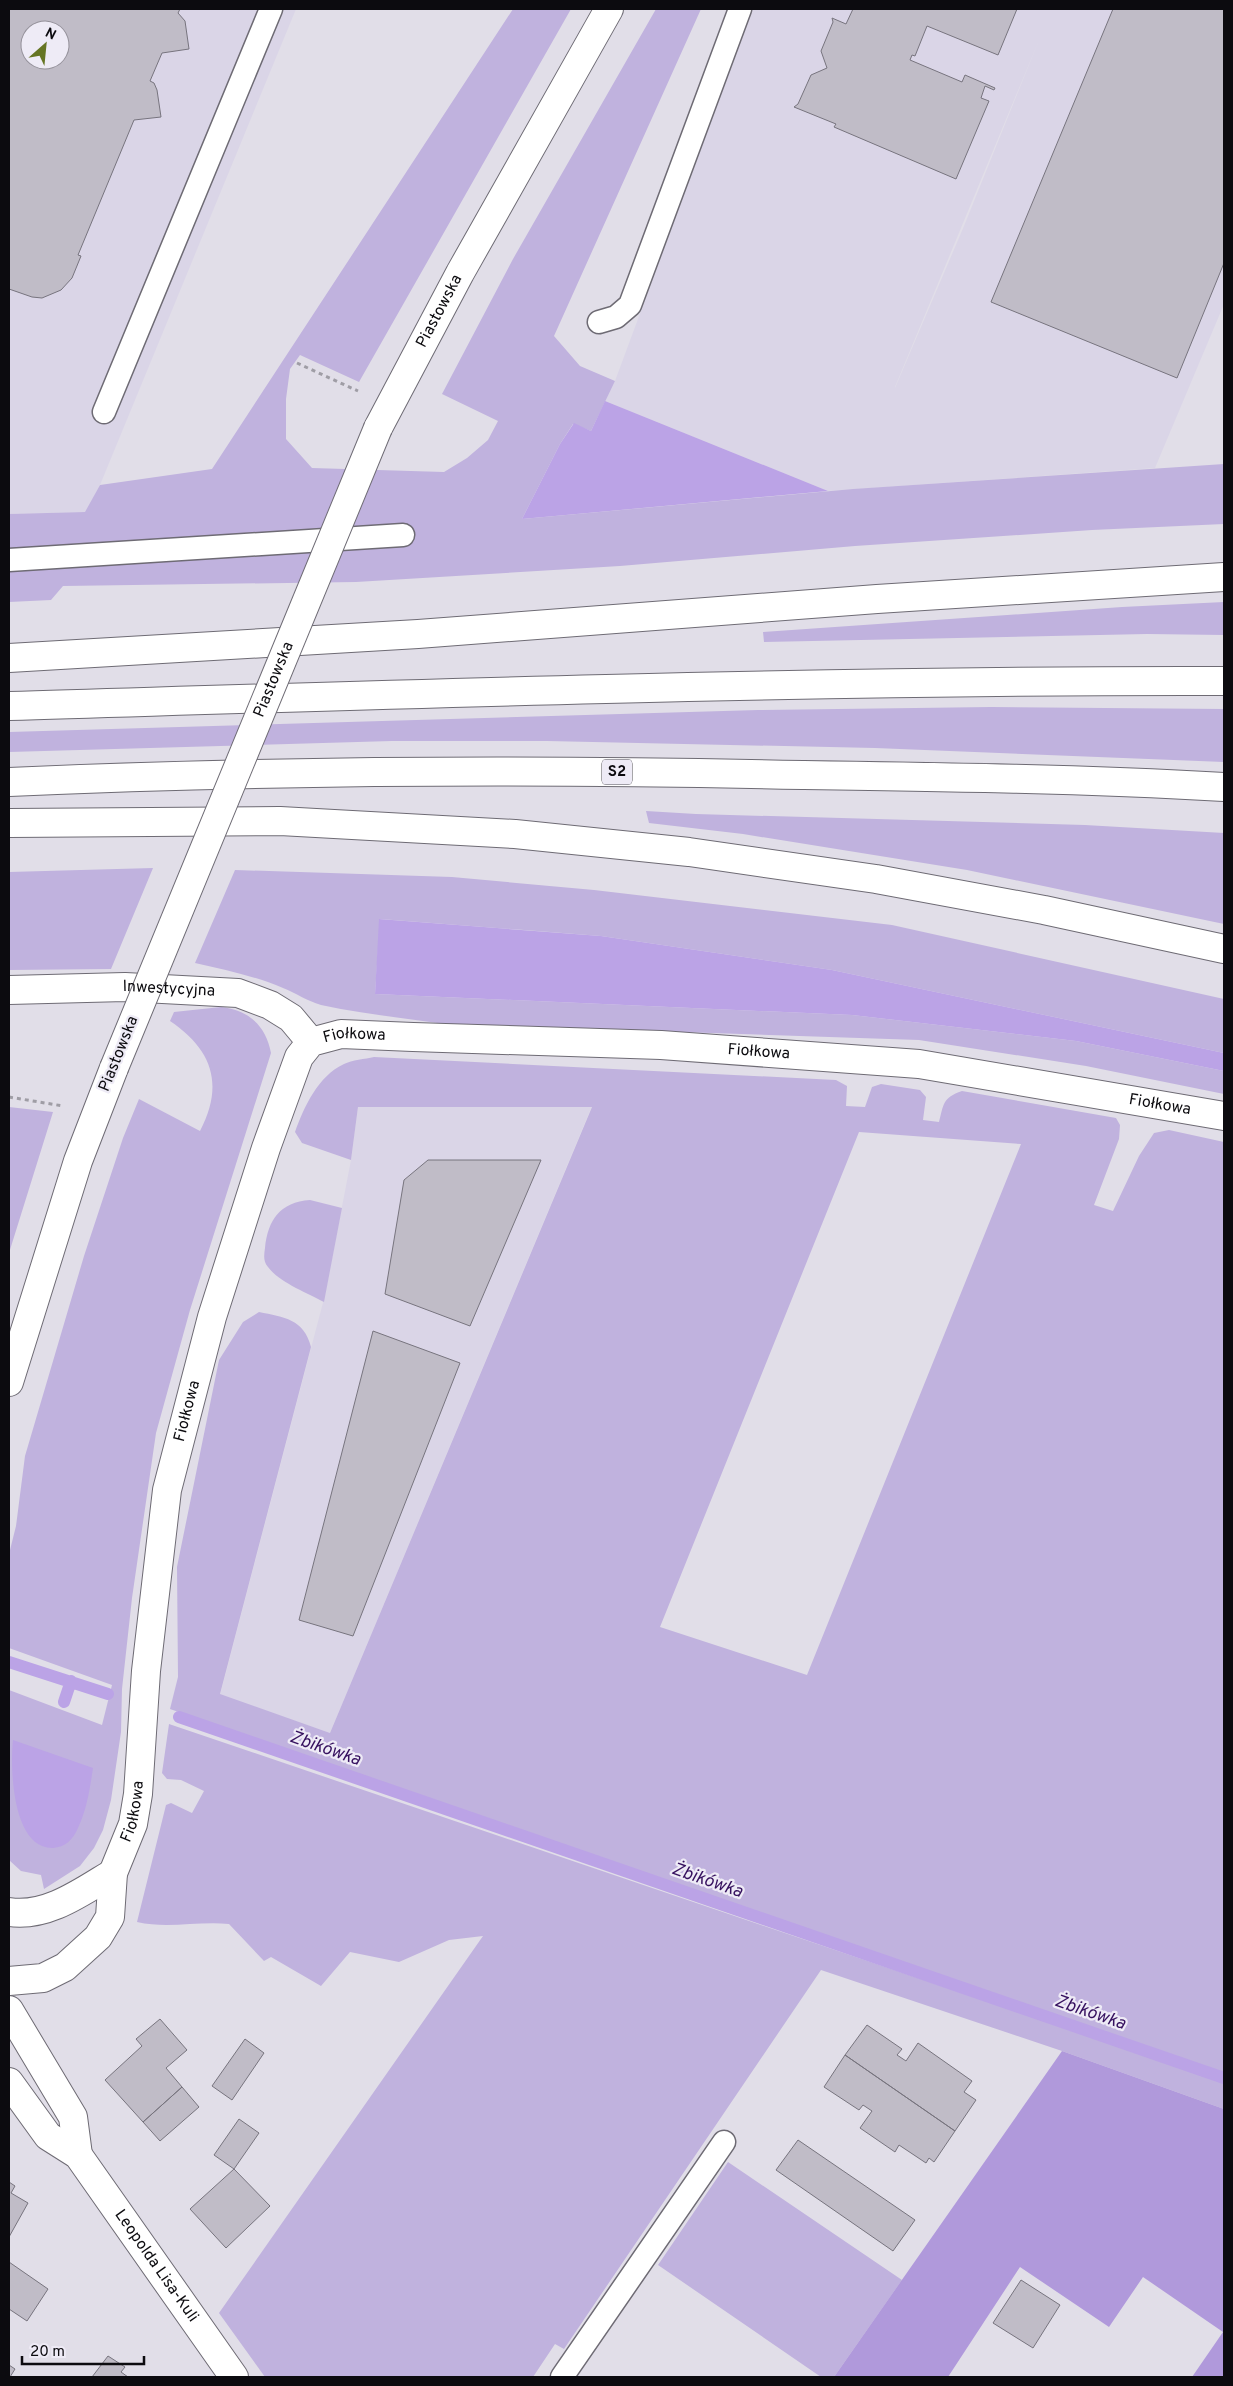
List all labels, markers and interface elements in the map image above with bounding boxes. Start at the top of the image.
north arrow [20,20,70,70]
text: N [42,25,59,45]
street label: Piastowska [412,271,467,351]
street label: Piastowska [250,639,299,721]
road number: S2 [602,760,632,784]
street label: Inwestycyjna [122,977,216,1002]
street label: Piastowska [95,1013,143,1095]
street label: Fiołkowa [321,1023,386,1048]
street label: Fiołkowa [727,1040,791,1064]
street label: Fiołkowa [1127,1090,1192,1120]
street label: Fiołkowa [170,1378,205,1444]
water label: Żbikówka [287,1724,365,1772]
street label: Fiołkowa [117,1780,149,1845]
water label: Żbikówka [669,1856,747,1904]
water label: Żbikówka [1052,1988,1130,2036]
street label: Leopolda Lisa-Kuli [110,2206,203,2326]
scale bar [22,2334,145,2366]
text: 20 m [30,2343,65,2362]

